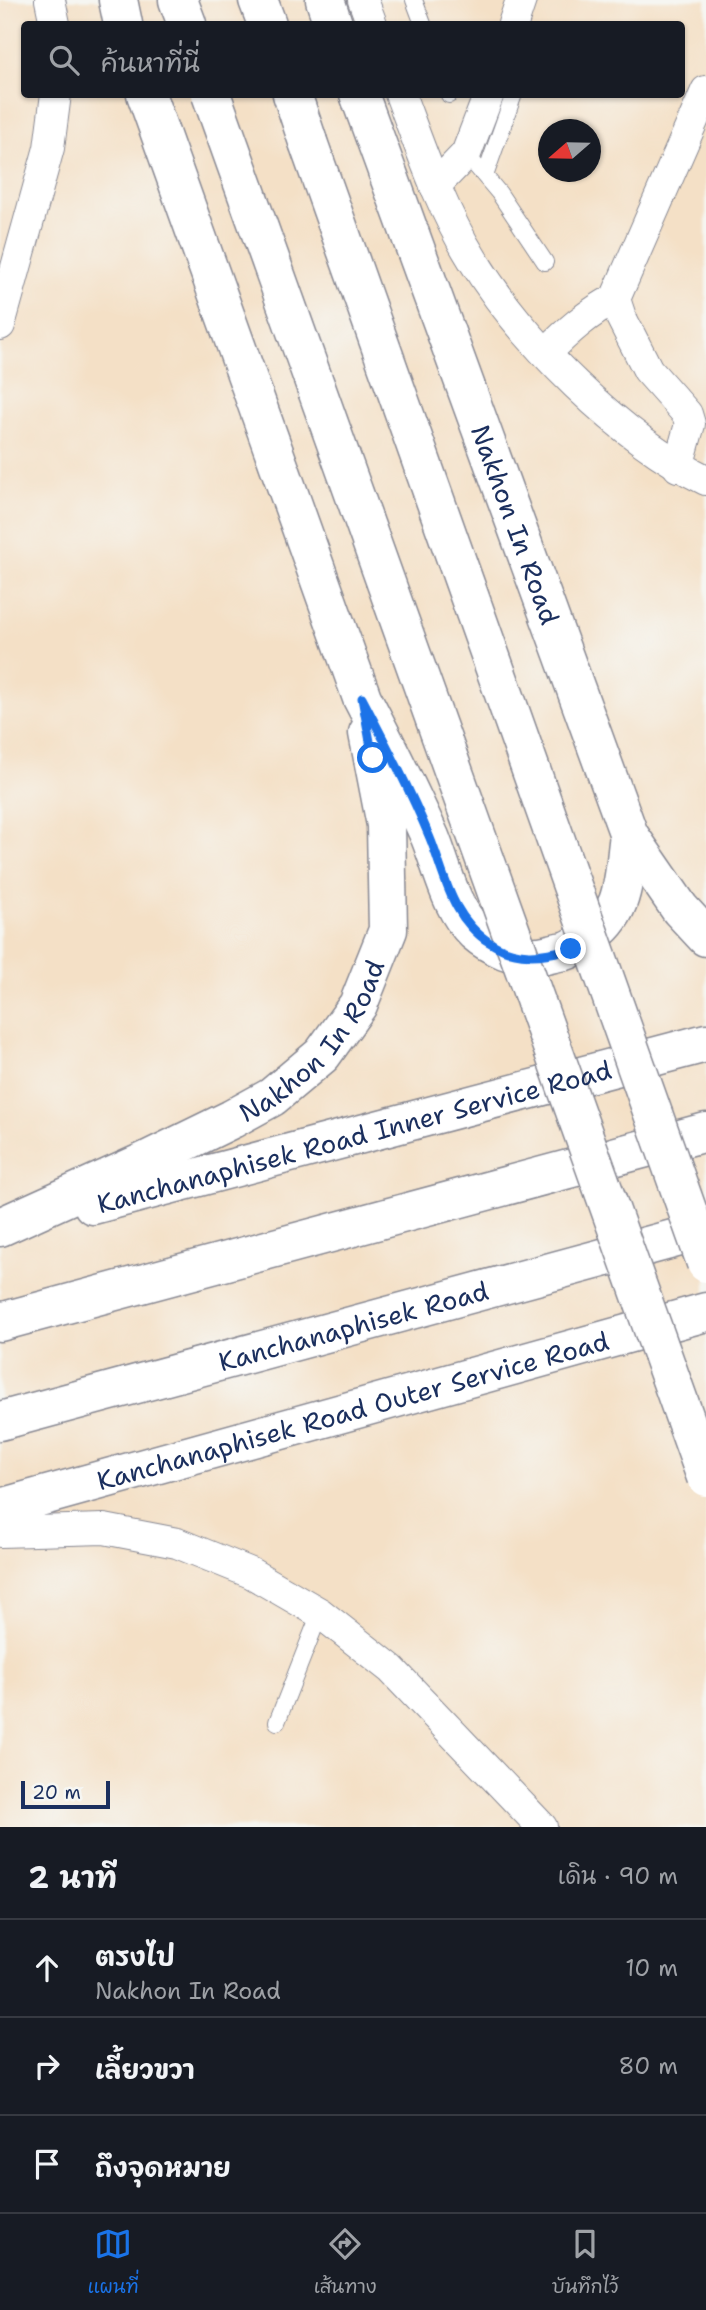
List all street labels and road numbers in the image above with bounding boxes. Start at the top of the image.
street label: Nakhon In Road [463,420,568,629]
street label: Nakhon In Road [232,954,392,1130]
street label: Kanchanaphisek Road Inner Service Road [93,1051,615,1221]
street label: Kanchanaphisek Road [214,1272,492,1379]
street label: Kanchanaphisek Road Outer Service Road [93,1322,613,1498]

